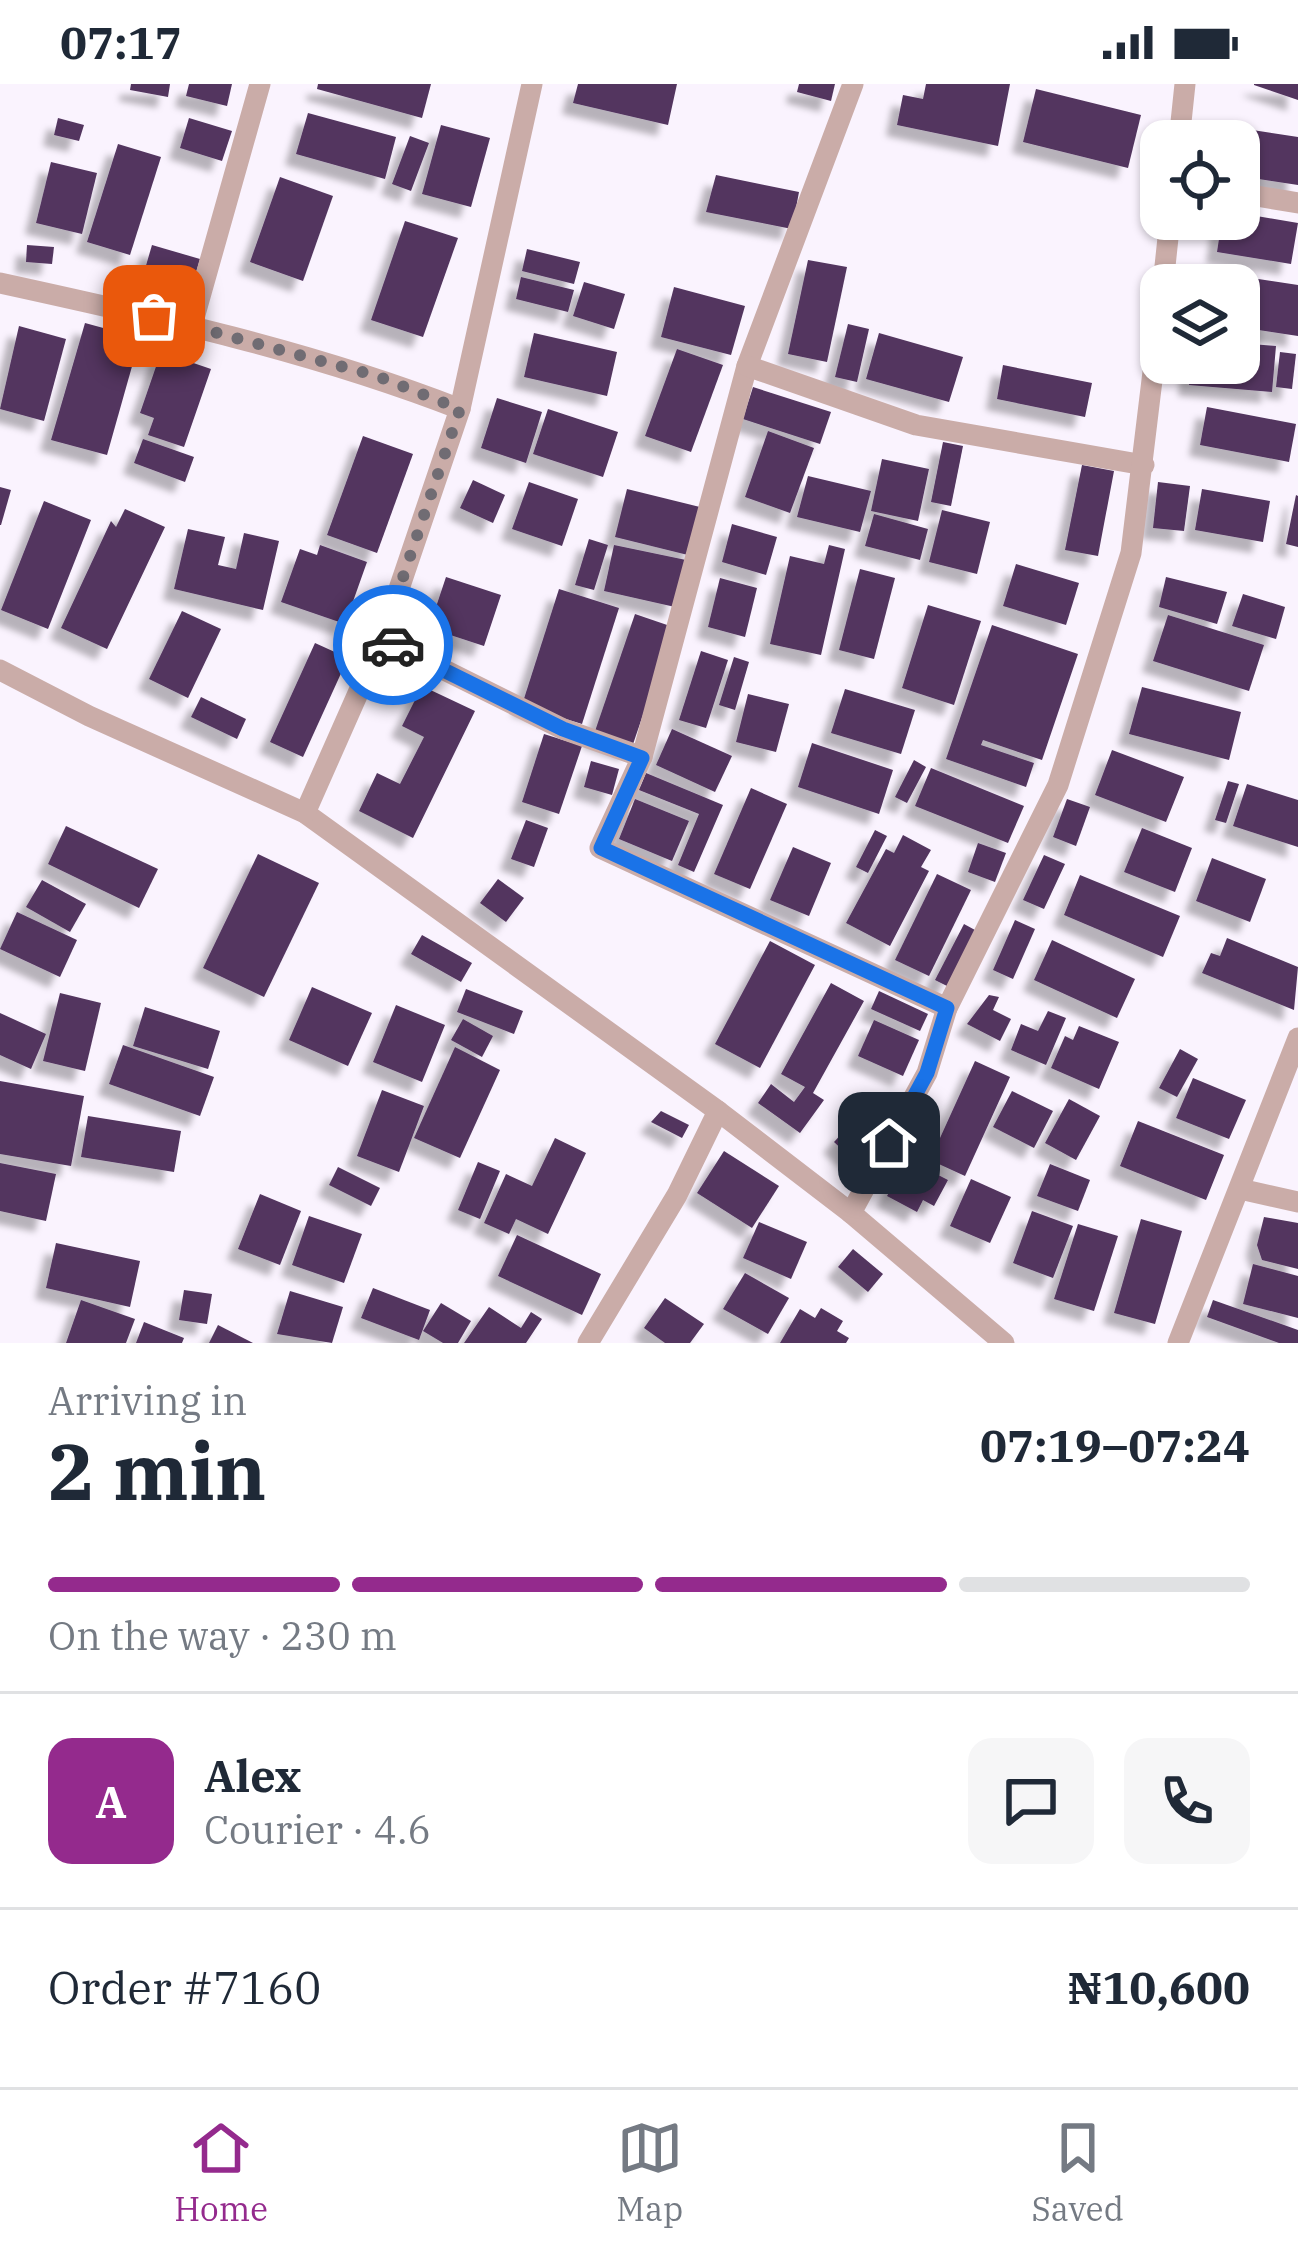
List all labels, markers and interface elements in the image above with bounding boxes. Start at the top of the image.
text: 07:17 [60,13,182,71]
map controls [1140,120,1260,384]
button: locate [1140,120,1260,240]
button: layers [1140,264,1260,384]
pin [103,265,205,367]
icon: bag [121,283,187,349]
courier [333,585,453,705]
icon: car [360,612,426,678]
pin [838,1092,940,1194]
icon: home [856,1110,922,1176]
text: Arriving in [48,1375,247,1426]
text: 07:19–07:24 [980,1416,1250,1474]
text: 2 min [48,1420,266,1521]
text: On the way · 230 m [48,1610,397,1661]
button: chat [968,1738,1094,1864]
button: phone [1124,1738,1250,1864]
text: Alex [204,1746,301,1804]
text: A [95,1772,127,1830]
text: Courier · 4.6 [204,1804,431,1855]
text: Order #7160 [48,1958,321,2016]
text: ₦10,600 [1068,1958,1250,2016]
tab: Home [174,2115,268,2230]
tab: Map [616,2115,683,2230]
tab: Saved [1031,2115,1124,2230]

